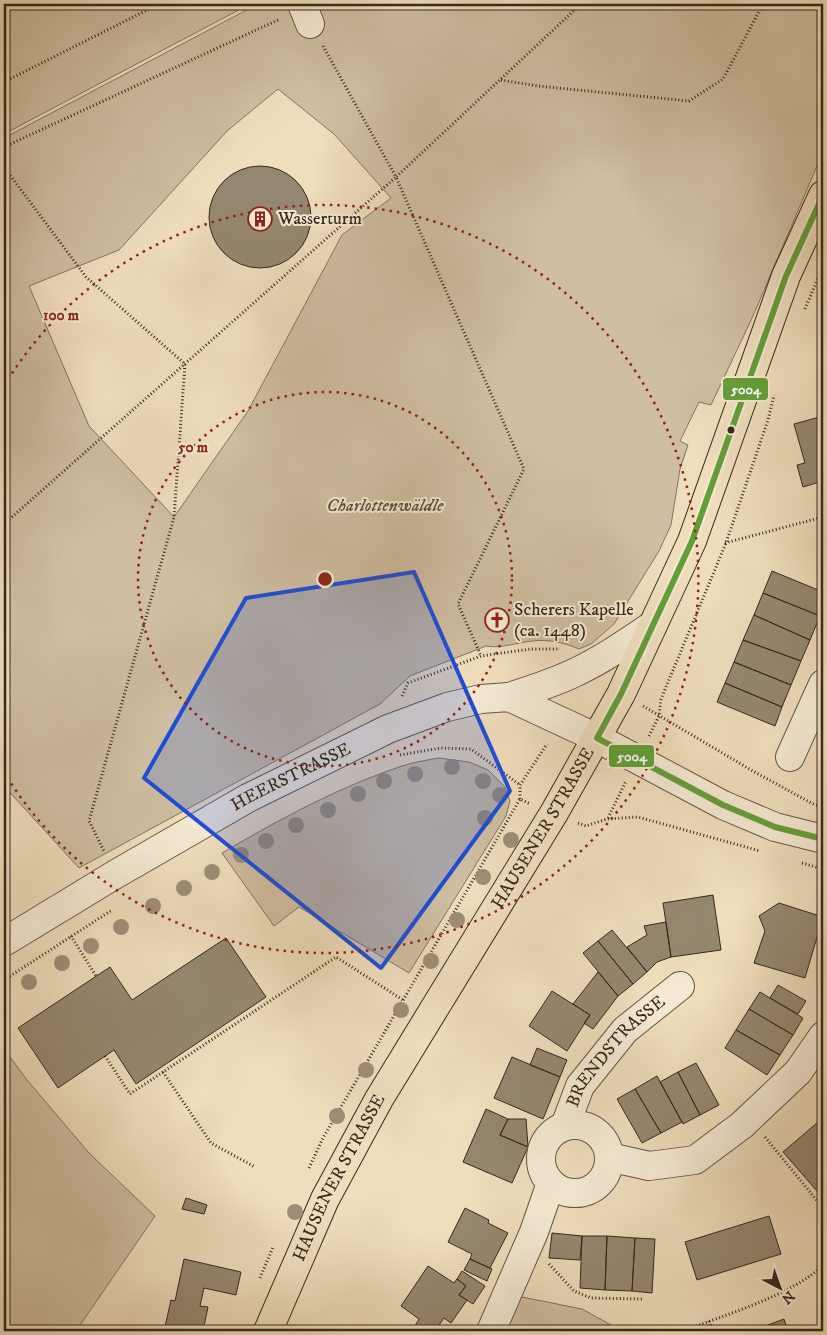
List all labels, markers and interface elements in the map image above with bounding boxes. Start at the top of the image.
building icon: Wasserturm [247,206,273,232]
place label: Wasserturm [277,208,362,230]
text: 100 m [43,306,80,325]
line badge: 5004 [722,377,769,401]
text: 5004 [730,381,762,399]
unlabelled marker [726,425,736,435]
text: 50 m [177,438,209,457]
park label: Charlottenwäldle [327,495,444,517]
centre of rings [316,570,334,588]
place label: Scherers Kapelle (ca. 1448) [514,599,634,642]
church icon: Scherers Kapelle (ca. 1448) [484,607,510,633]
street label: HEERSTRASSE [227,738,355,816]
street label: HAUSENER STRASSE [487,744,600,913]
line badge: 5004 [608,744,655,768]
text: 5004 [616,748,648,766]
street label: BRENDSTRASSE [562,991,670,1110]
street label: HAUSENER STRASSE [288,1090,390,1265]
north arrow [754,1262,804,1312]
text: N [777,1286,798,1308]

